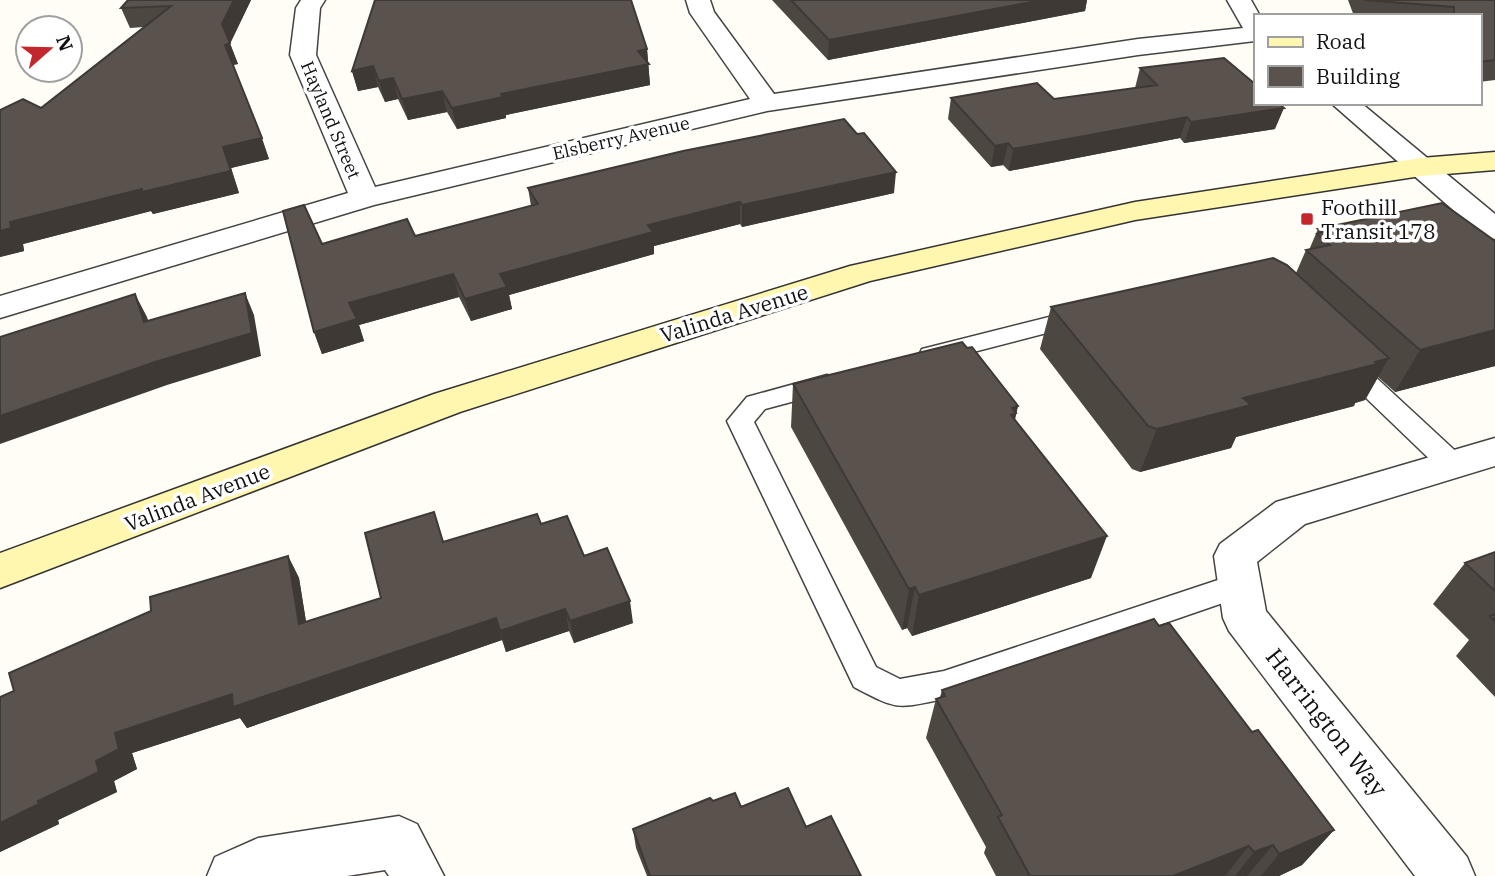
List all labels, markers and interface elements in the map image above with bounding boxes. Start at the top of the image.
north arrow [14,14,84,84]
legend [1254,14,1481,105]
text: Road [1316,27,1366,55]
text: N [51,32,79,54]
street label: Hayland Street [296,58,366,182]
text: Building [1316,62,1401,90]
street label: Elsberry Avenue [550,111,692,165]
place label: Foothill Transit 178 [1321,193,1436,245]
marker: Foothill Transit 178 [1299,211,1315,227]
street label: Valinda Avenue [657,277,811,349]
street label: Valinda Avenue [120,456,274,538]
street label: Harrington Way [1259,641,1395,803]

